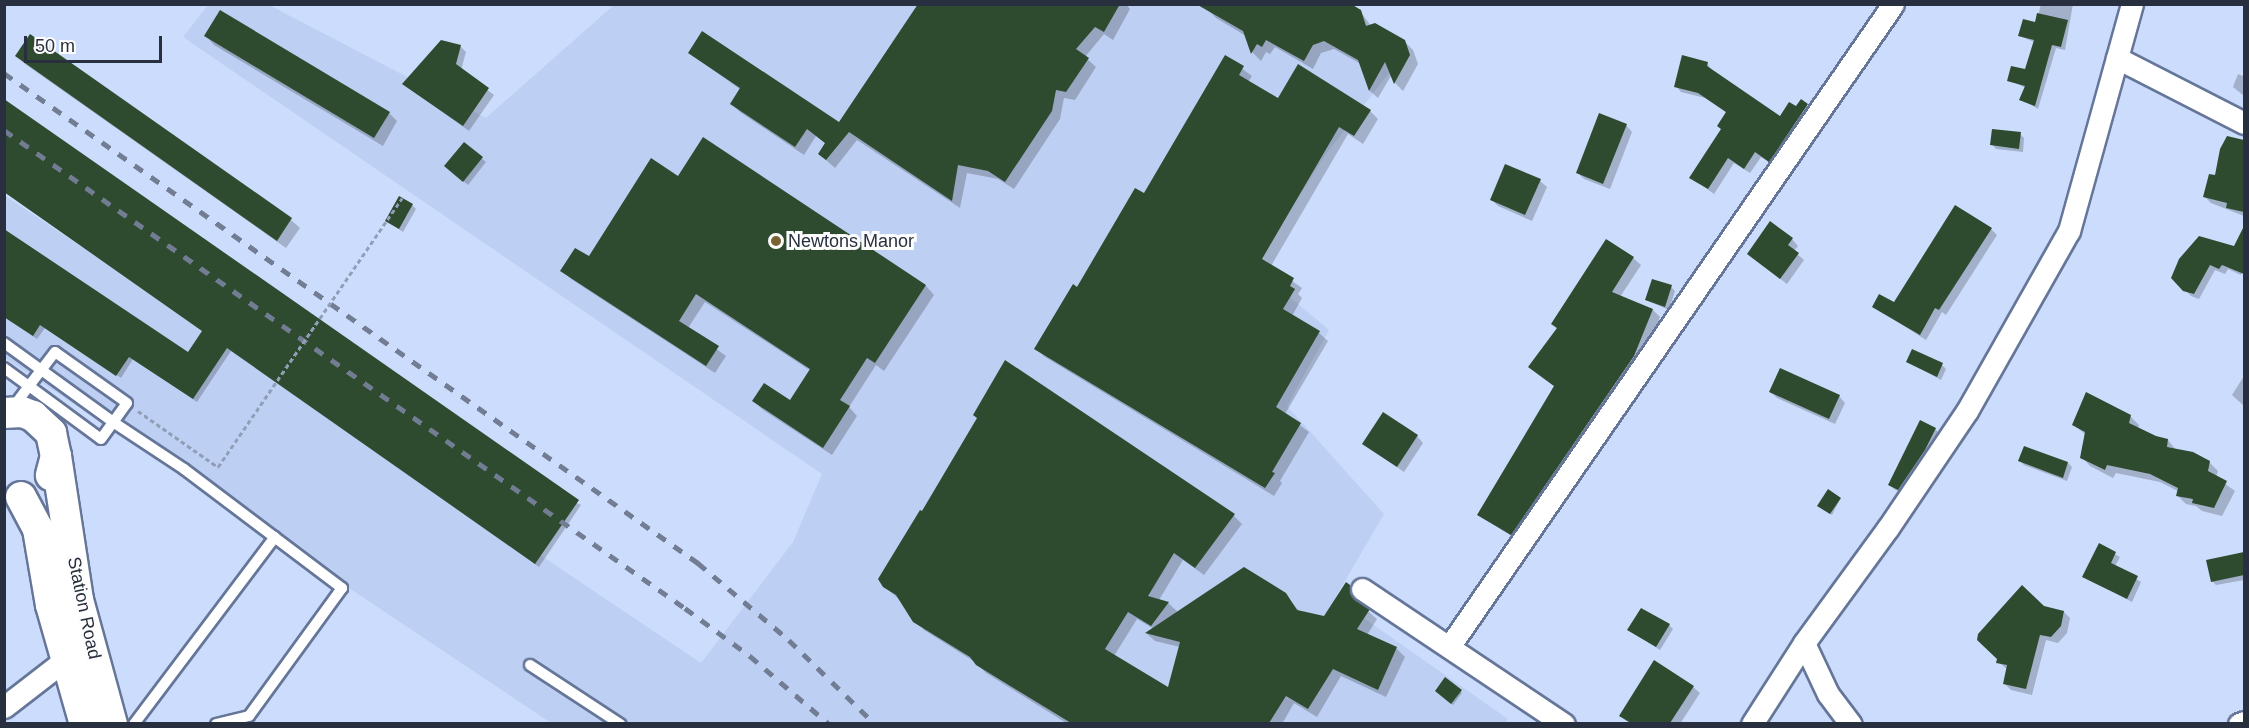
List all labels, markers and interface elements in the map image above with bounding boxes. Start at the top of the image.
scale bar [27,24,165,62]
text: 50 m [35,36,75,56]
place label: Newtons Manor [788,230,914,252]
marker: Newtons Manor [769,234,783,248]
street label: Station Road [63,555,105,661]

